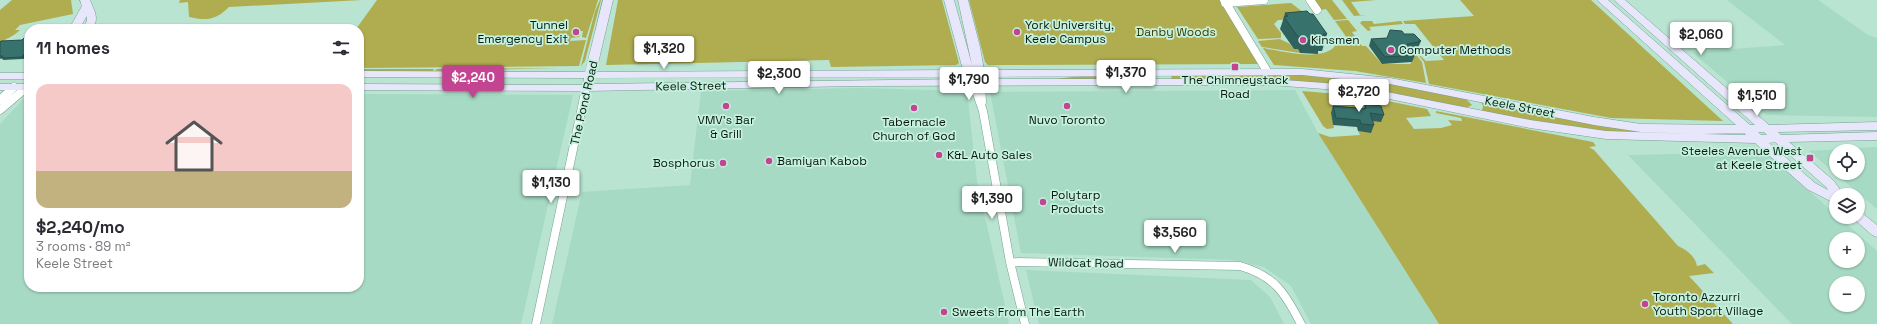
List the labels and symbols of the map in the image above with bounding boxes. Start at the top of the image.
place label: Tunnel Emergency Exit [477,17,568,47]
place label: York University, Keele Campus [1025,17,1114,47]
pin: $2,060 [1668,22,1734,56]
park label: Danby Woods [1136,24,1216,40]
marker: Tunnel Emergency Exit [571,27,581,37]
marker: York University, Keele Campus [1012,27,1022,37]
place label: Kinsmen [1311,32,1360,48]
marker: Kinsmen [1298,35,1308,45]
pin: $1,320 [631,36,697,70]
place label: Computer Methods [1399,42,1511,58]
marker: Computer Methods [1386,45,1396,55]
street label: The Pond Road [566,59,602,147]
pin: $1,370 [1093,60,1159,94]
pin: $2,300 [746,61,812,95]
marker: The Chimneystack Road [1230,62,1240,72]
pin: $2,240 [440,65,506,99]
pin: $1,790 [936,67,1002,101]
place label: The Chimneystack Road [1182,72,1289,102]
street label: Keele Street [655,77,727,95]
pin: $2,720 [1326,79,1392,113]
pin: $1,510 [1724,83,1790,117]
street label: Keele Street [1484,92,1556,122]
marker: VMV's Bar & Grill [721,101,731,111]
marker: Nuvo Toronto [1062,101,1072,111]
marker: Tabernacle Church of God [909,103,919,113]
place label: VMV's Bar & Grill [698,112,755,142]
place label: Nuvo Toronto [1029,112,1105,128]
place label: Tabernacle Church of God [873,114,955,144]
place label: Steeles Avenue West at Keele Street [1681,143,1802,173]
place label: K&L Auto Sales [947,147,1032,163]
marker: K&L Auto Sales [934,150,944,160]
place label: Bamiyan Kabob [777,153,867,169]
marker: Steeles Avenue West at Keele Street [1805,153,1815,163]
place label: Bosphorus [653,155,715,171]
marker: Bamiyan Kabob [764,156,774,166]
marker: Bosphorus [718,158,728,168]
pin: $1,130 [518,170,584,204]
pin: $1,390 [959,186,1025,220]
place label: Polytarp Products [1051,187,1104,217]
marker: Polytarp Products [1038,197,1048,207]
pin: $3,560 [1142,220,1208,254]
street label: Wildcat Road [1048,254,1124,272]
place label: Toronto Azzurri Youth Sport Village [1653,289,1763,319]
marker: Toronto Azzurri Youth Sport Village [1640,299,1650,309]
place label: Sweets From The Earth [952,304,1085,320]
marker: Sweets From The Earth [939,307,949,317]

